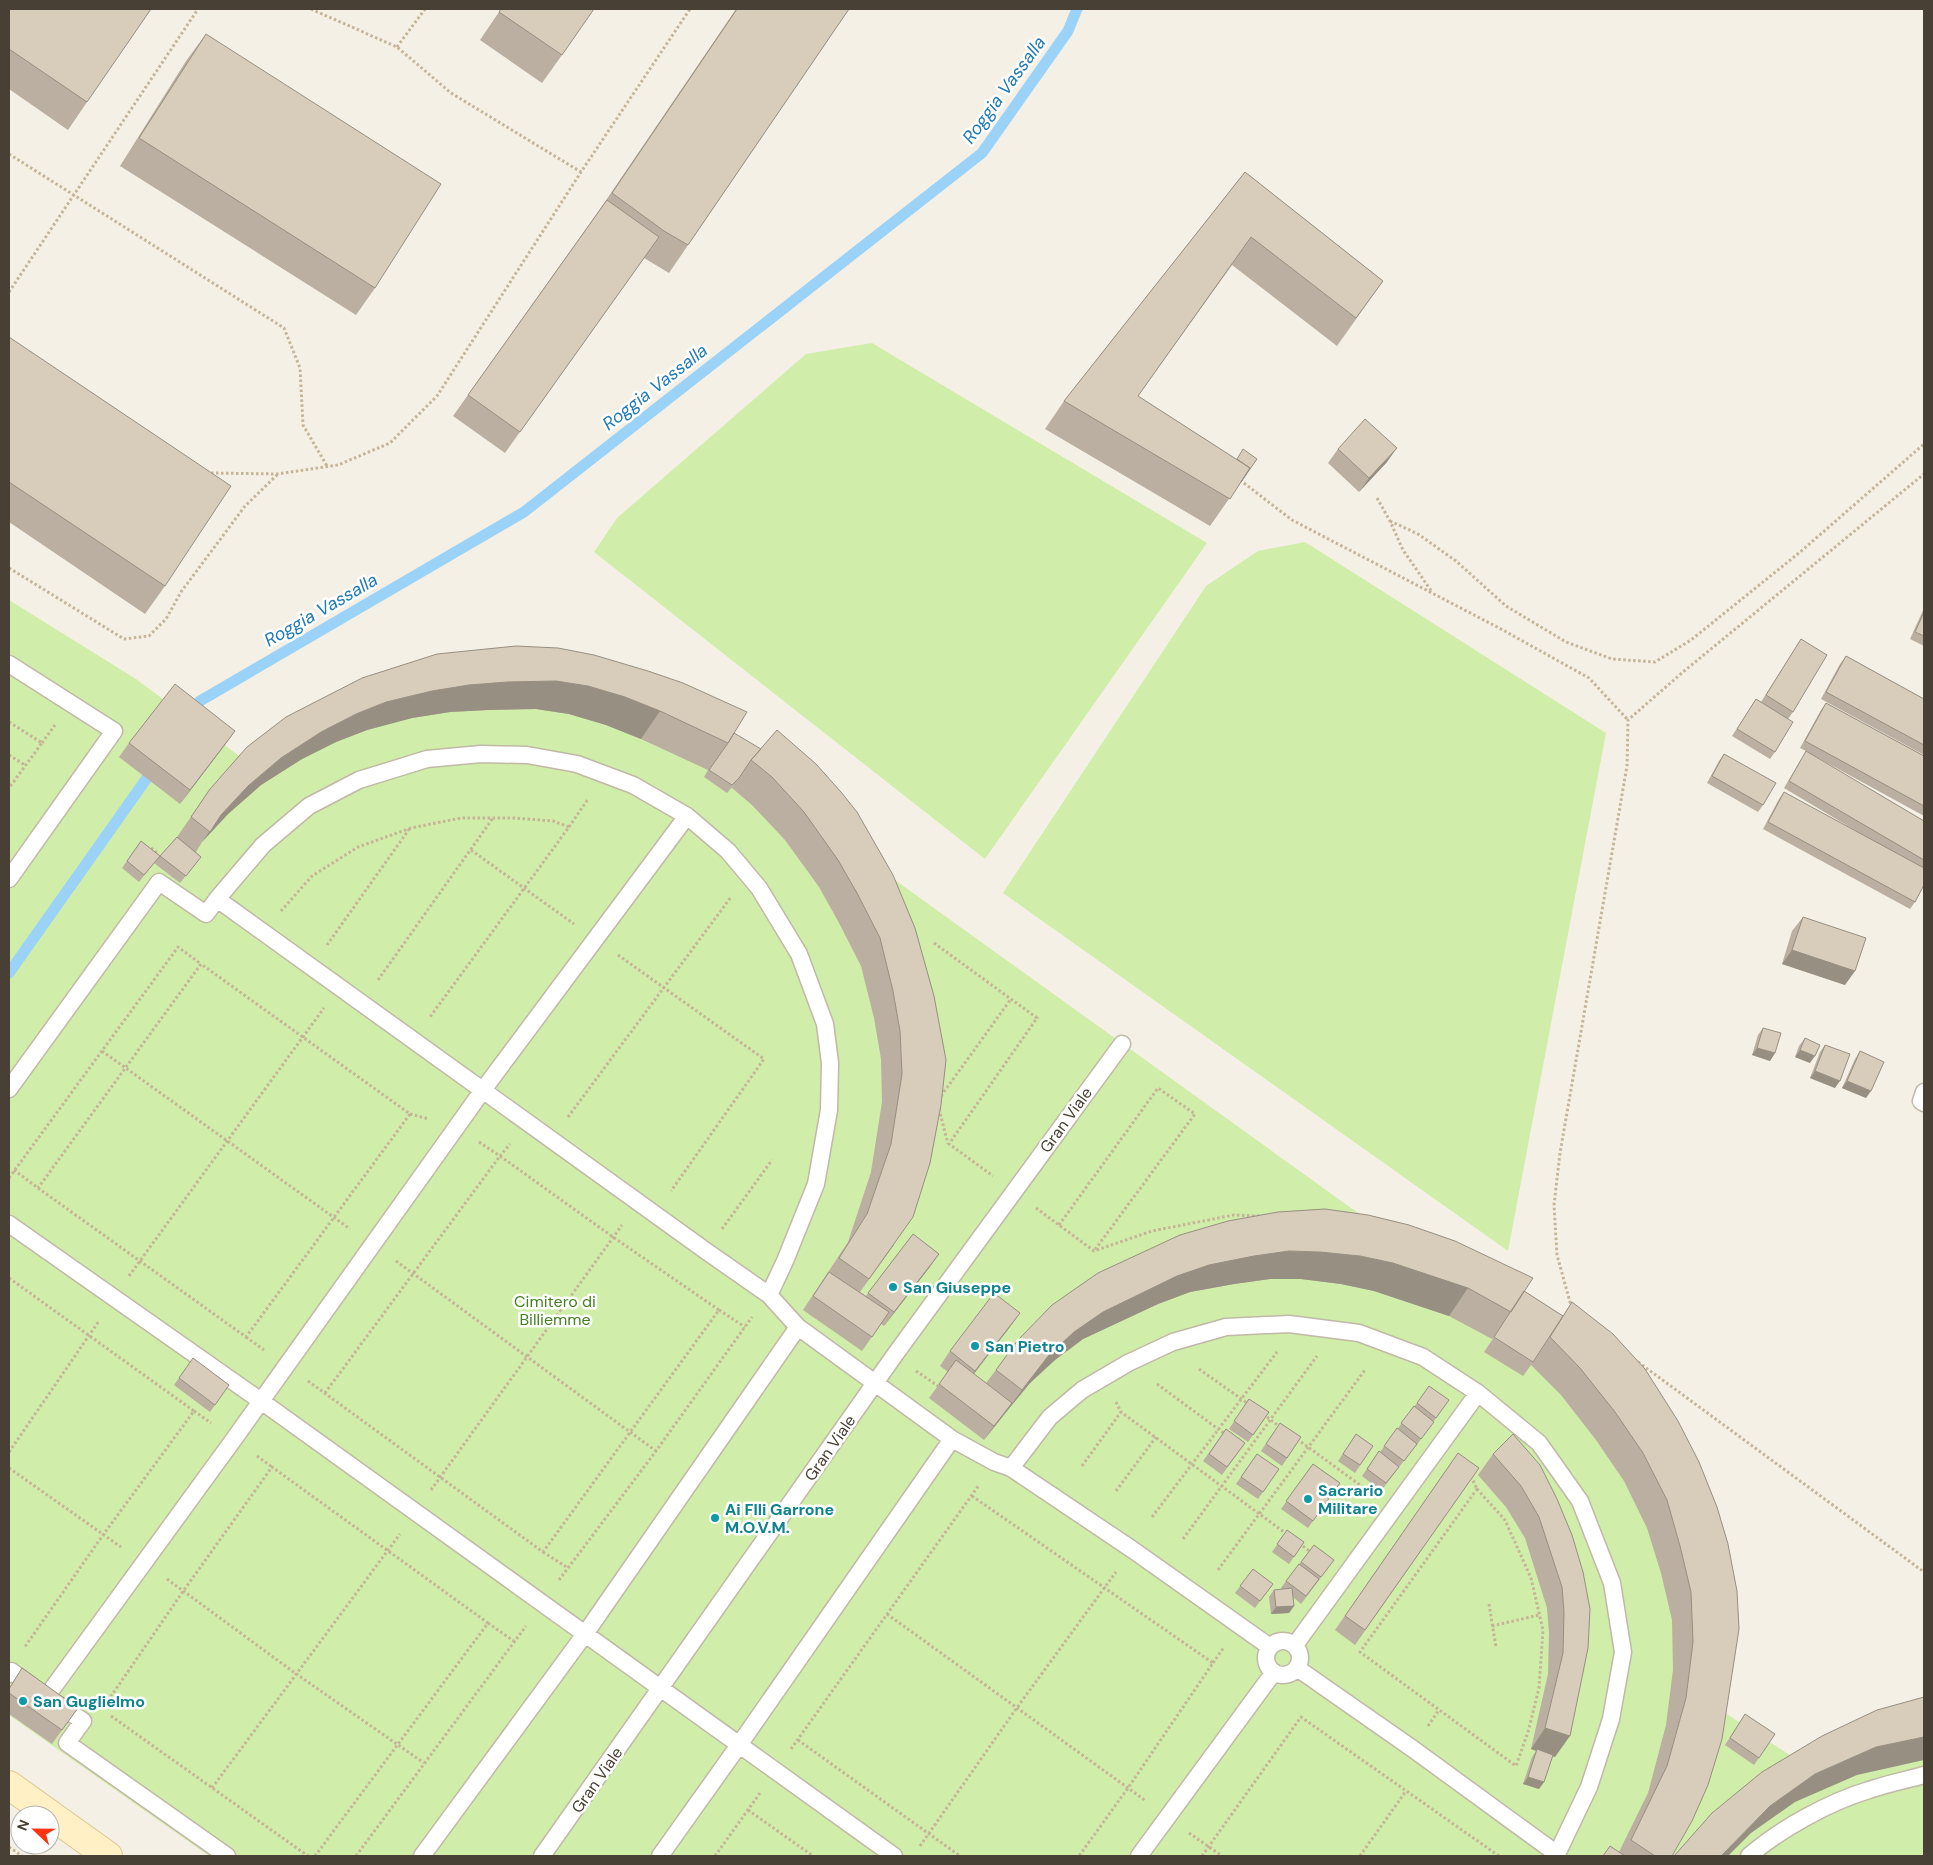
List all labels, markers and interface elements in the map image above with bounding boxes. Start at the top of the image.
water label: Roggia Vassalla [957,31,1051,149]
water label: Roggia Vassalla [597,338,713,436]
water label: Roggia Vassalla [260,568,382,652]
street label: Gran Viale [1035,1083,1097,1157]
place label: San Giuseppe [903,1277,1011,1298]
marker: San Giuseppe [887,1281,899,1293]
park label: Cimitero di Billiemme [514,1291,596,1330]
place label: San Pietro [985,1336,1065,1357]
marker: San Pietro [969,1340,981,1352]
street label: Gran Viale [800,1411,860,1485]
place label: Sacrario Militare [1318,1480,1383,1519]
marker: Sacrario Militare [1302,1493,1314,1505]
place label: Ai Flli Garrone M.O.V.M. [725,1499,834,1538]
marker: Ai Flli Garrone M.O.V.M. [709,1512,721,1524]
place label: San Guglielmo [33,1691,145,1712]
marker: San Guglielmo [17,1695,29,1707]
street label: Gran Viale [567,1743,627,1817]
north arrow [10,1805,60,1855]
text: N [13,1817,33,1833]

